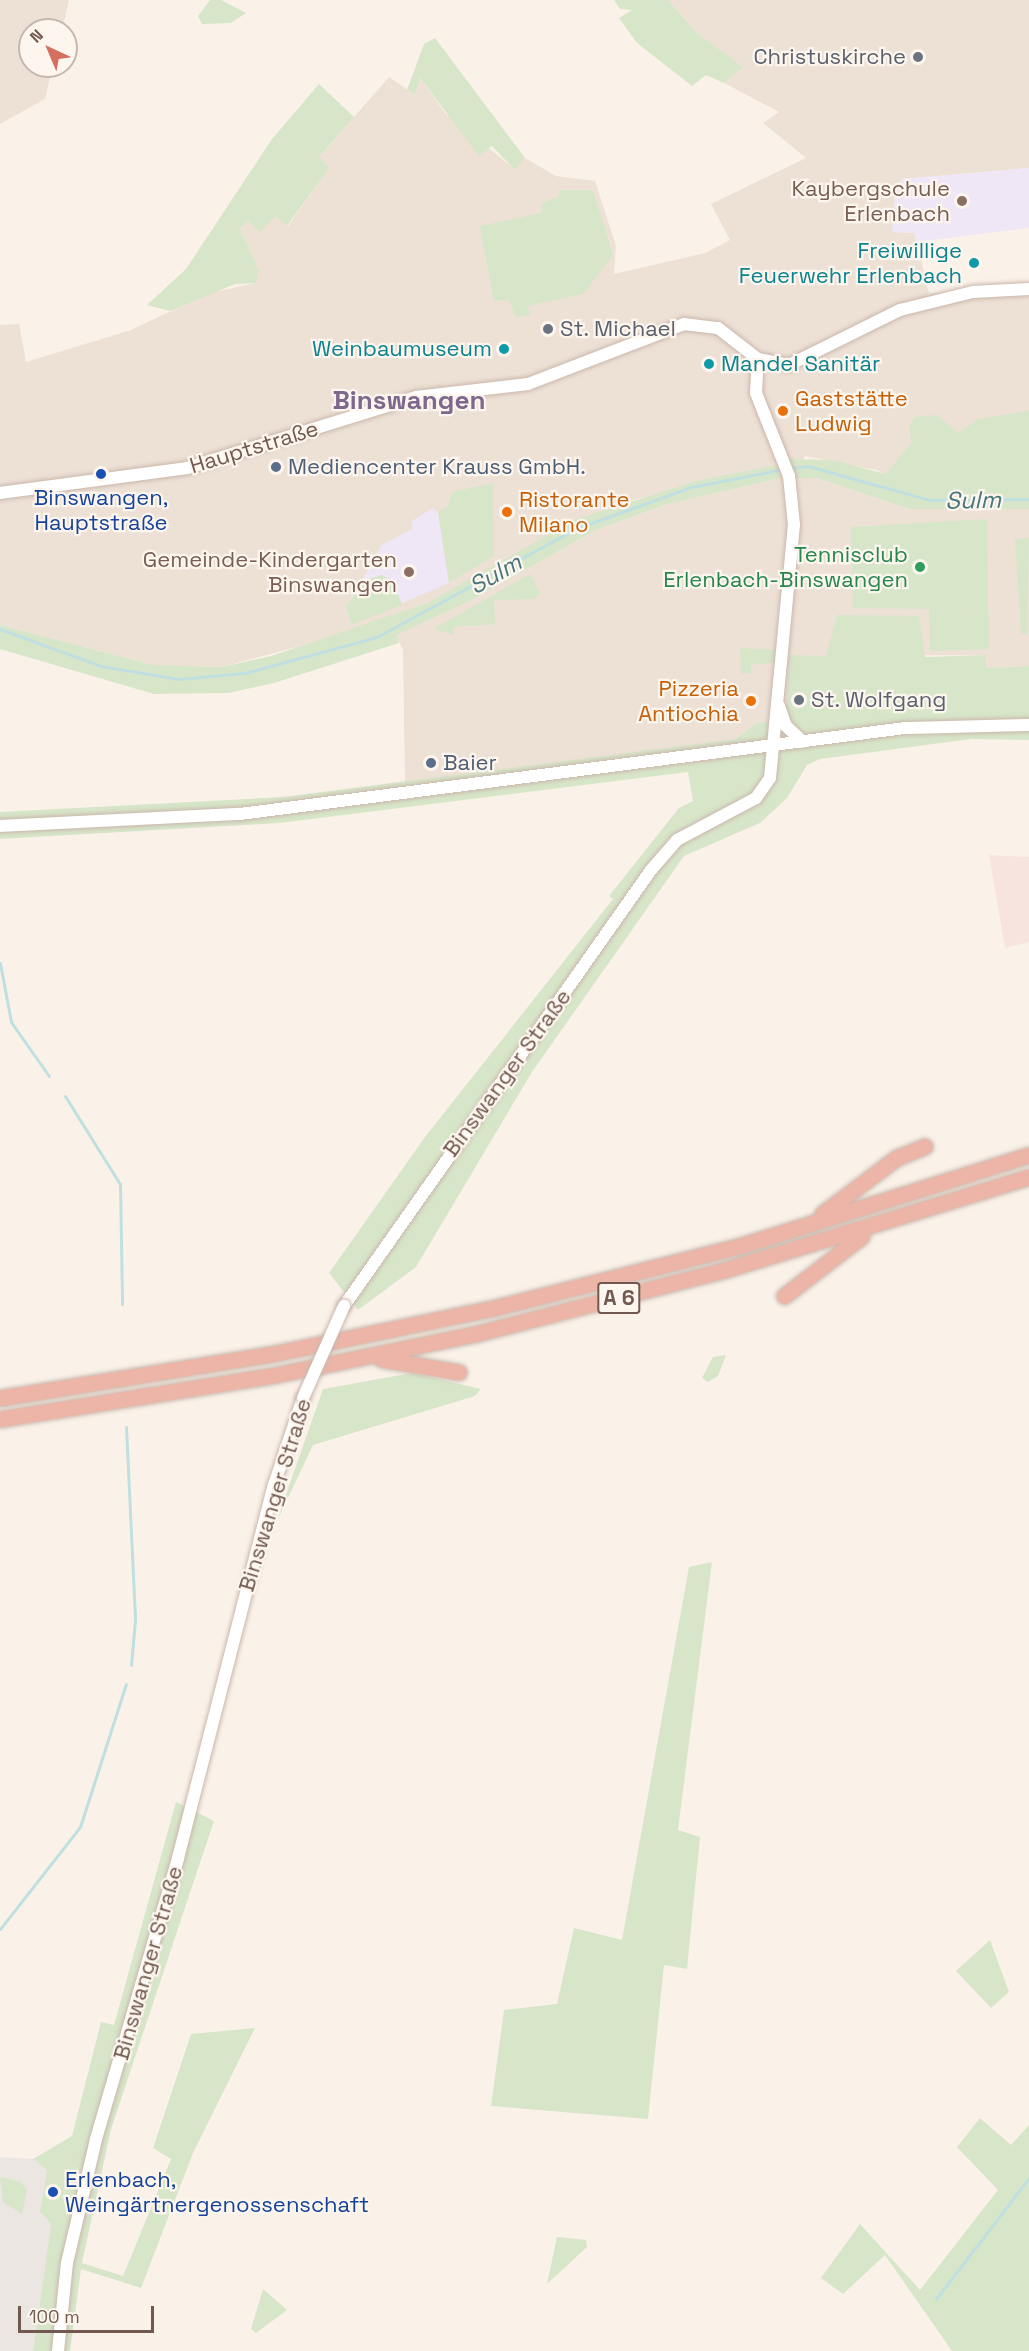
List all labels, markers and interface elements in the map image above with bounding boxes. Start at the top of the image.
north arrow [18,18,78,78]
text: N [25,25,48,47]
place label: Christuskirche [753,44,906,70]
marker: Christuskirche [911,50,925,64]
place label: Kaybergschule Erlenbach [792,175,950,226]
marker: Kaybergschule Erlenbach [955,194,969,208]
place label: Freiwillige Feuerwehr Erlenbach [739,237,962,288]
marker: Freiwillige Feuerwehr Erlenbach [967,256,981,270]
place label: St. Michael [560,316,677,342]
marker: St. Michael [541,322,555,336]
place label: Weinbaumuseum [312,336,492,362]
marker: Weinbaumuseum [497,342,511,356]
place label: Mandel Sanitär [721,351,880,377]
marker: Mandel Sanitär [702,357,716,371]
district label: Binswangen [333,385,485,417]
place label: Gaststätte Ludwig [795,385,908,436]
marker: Gaststätte Ludwig [776,404,790,418]
street label: Hauptstraße [187,415,321,479]
place label: Mediencenter Krauss GmbH. [288,454,586,480]
marker: Mediencenter Krauss GmbH. [269,460,283,474]
marker: Binswangen, Hauptstraße [94,467,108,481]
place label: Binswangen, Hauptstraße [34,484,168,536]
water label: Sulm [945,485,1001,515]
place label: Ristorante Milano [519,486,629,538]
marker: Ristorante Milano [500,505,514,519]
place label: Tennisclub Erlenbach-Binswangen [663,541,908,592]
place label: Gemeinde-Kindergarten Binswangen [143,546,397,598]
water label: Sulm [464,548,526,600]
marker: Tennisclub Erlenbach-Binswangen [913,560,927,574]
marker: Gemeinde-Kindergarten Binswangen [402,565,416,579]
place label: Pizzeria Antiochia [638,675,739,726]
place label: St. Wolfgang [811,687,947,713]
marker: St. Wolfgang [792,693,806,707]
marker: Pizzeria Antiochia [744,694,758,708]
place label: Baier [443,750,497,776]
marker: Baier [424,756,438,770]
street label: Binswanger Straße [437,984,577,1162]
road number: A 6 [596,1280,642,1316]
street label: Binswanger Straße [233,1395,317,1595]
street label: Binswanger Straße [108,1863,188,2063]
place label: Erlenbach, Weingärtnergenossenschaft [65,2166,369,2218]
marker: Erlenbach, Weingärtnergenossenschaft [46,2185,60,2199]
scale bar [21,2294,158,2332]
text: 100 m [29,2305,80,2328]

